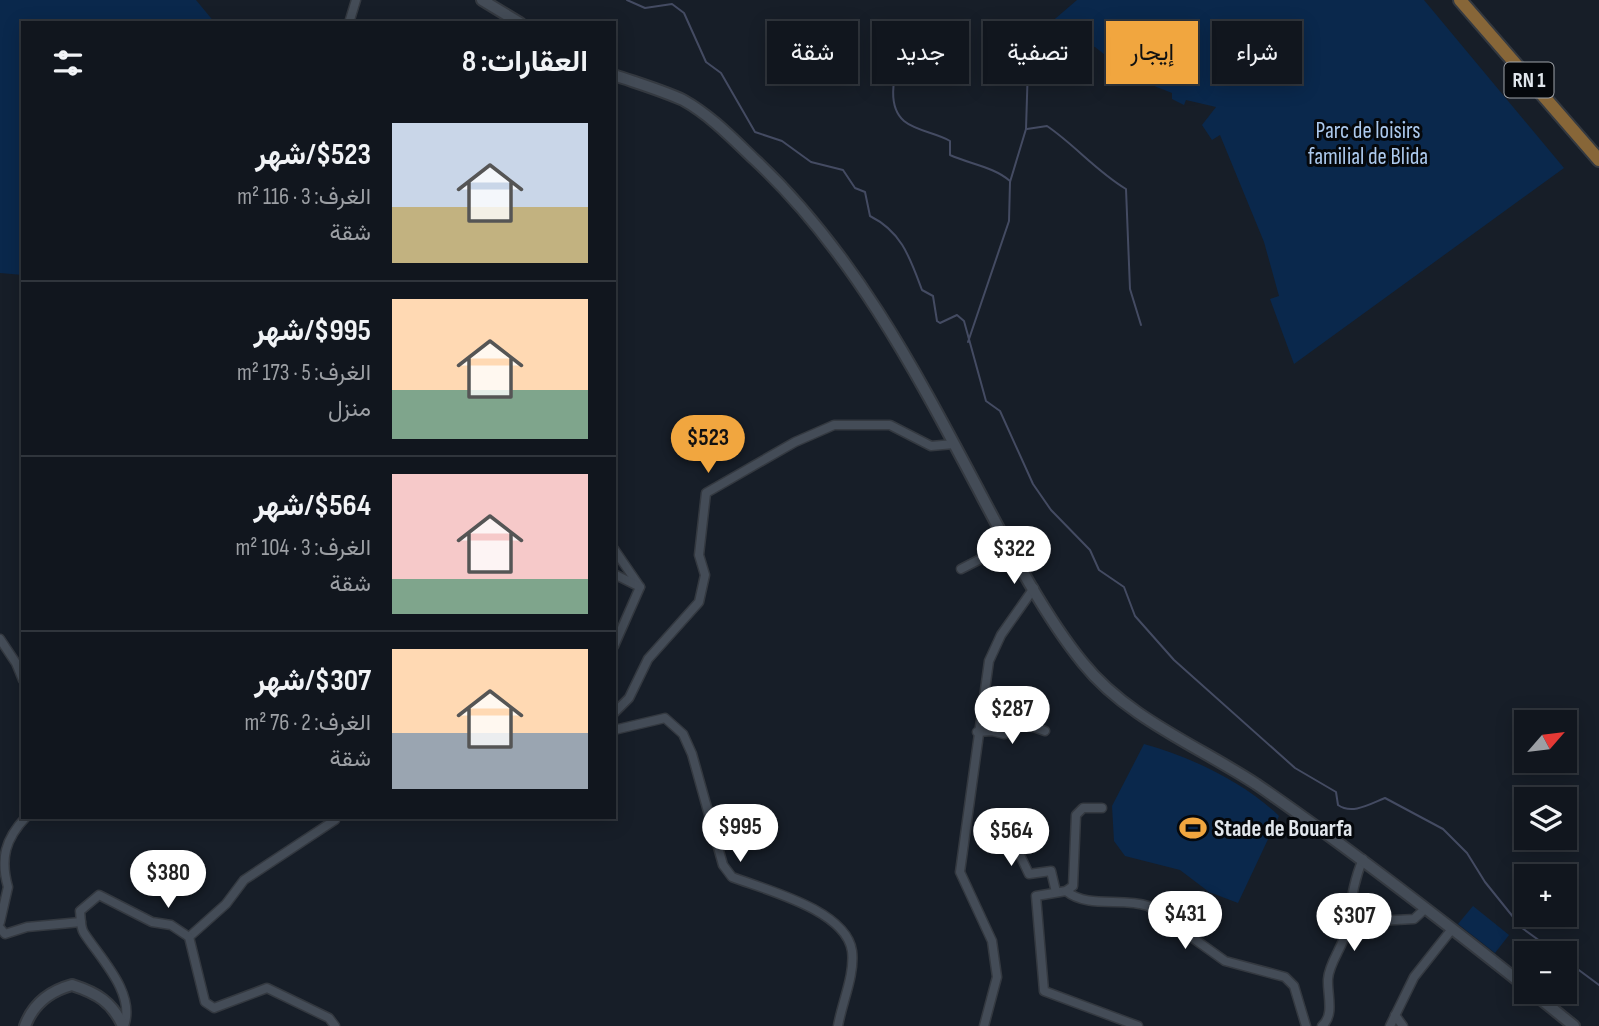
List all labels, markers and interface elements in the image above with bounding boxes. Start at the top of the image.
chip: شقة [767,21,858,84]
chip: جديد [872,21,969,84]
chip: تصفية [983,21,1092,84]
chip: إيجار [1106,21,1198,84]
chip: شراء [1212,21,1302,84]
icon: filters [49,44,87,82]
text: العقارات: 8 [462,44,588,80]
road number: RN 1 [1504,62,1554,98]
park label: Parc de loisirs familial de Blida [1308,117,1428,171]
text: $523/شهر [255,137,371,173]
icon: home [448,151,532,235]
text: الغرف: 3 · 116 m² [237,183,371,211]
text: شقة [329,219,371,247]
text: $995/شهر [253,313,371,349]
icon: home [448,327,532,411]
text: الغرف: 5 · 173 m² [237,359,371,387]
text: منزل [328,395,371,423]
pin: $523 [667,416,749,475]
text: $523 [687,424,729,452]
text: $564/شهر [253,488,371,524]
icon: home [448,502,532,586]
pin: $322 [973,526,1055,586]
text: الغرف: 3 · 104 m² [236,534,371,562]
text: $322 [993,535,1035,563]
text: شقة [329,570,371,598]
text: $307/شهر [254,663,371,699]
icon: home [448,677,532,761]
pin: $287 [971,686,1053,746]
text: $287 [991,695,1033,723]
text: الغرف: 2 · 76 m² [244,709,371,737]
north arrow [1514,710,1577,774]
map controls [1514,710,1577,1004]
text: شقة [329,745,371,773]
button: layers [1514,787,1577,850]
pin: $995 [699,804,781,864]
pin: $564 [970,808,1052,868]
text: $995 [718,813,762,841]
sports icon: Stade de Bouarfa [1178,813,1208,843]
place label: Stade de Bouarfa [1214,815,1353,843]
text: $564 [989,817,1033,845]
pin: $380 [127,850,209,910]
text: $380 [146,859,190,887]
button: + [1514,864,1577,927]
pin: $431 [1144,892,1226,951]
pin: $307 [1313,894,1395,953]
text: $431 [1164,900,1206,928]
text: $307 [1332,902,1376,930]
button: − [1514,941,1577,1004]

